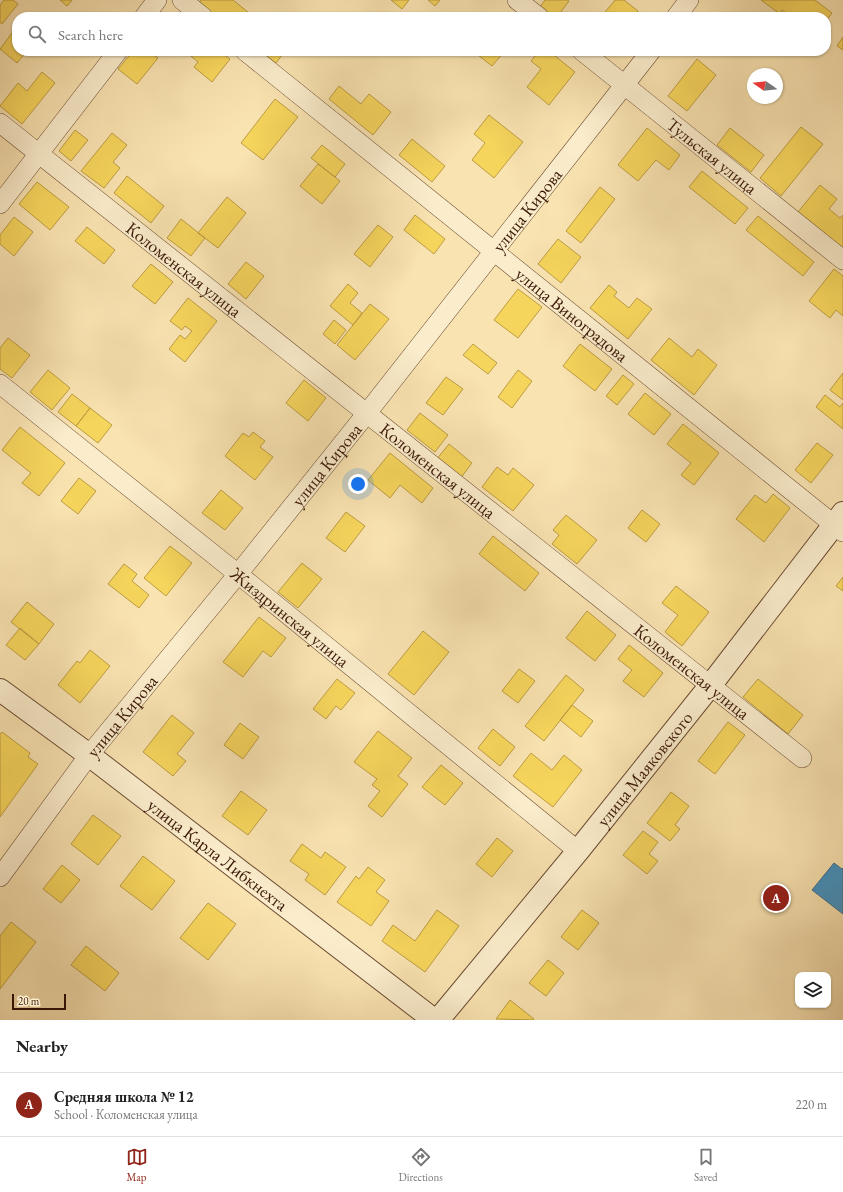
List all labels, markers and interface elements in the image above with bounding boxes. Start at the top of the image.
search box [12,12,831,56]
icon: search [26,23,48,45]
text: Search here [58,25,123,44]
north arrow [747,68,783,104]
street label: Тульская улица [662,112,763,199]
street label: улица Кирова [486,163,567,256]
street label: Коломенская улица [122,216,247,322]
street label: улица Виноградова [511,262,634,367]
street label: улица Кирова [286,417,367,511]
street label: Коломенская улица [376,417,501,523]
your location [348,474,368,494]
street label: Жиздринская улица [225,561,355,672]
street label: Коломенская улица [630,618,755,725]
street label: улица Кирова [81,669,163,762]
street label: улица Маяковского [591,706,697,831]
street label: улица Карла Либкнехта [143,793,294,916]
pin: A [763,883,789,913]
map controls [795,972,831,1008]
button: layers [795,972,831,1008]
scale bar [12,992,66,1011]
text: 20 m [18,994,39,1008]
text: Nearby [16,1035,68,1057]
text: Средняя школа № 12 [54,1087,194,1106]
text: A [24,1096,34,1113]
text: 220 m [796,1096,827,1113]
text: School · Коломенская улица [54,1106,198,1123]
tab: Map [126,1146,148,1184]
tab: Directions [399,1146,443,1184]
tab: Saved [694,1146,717,1184]

